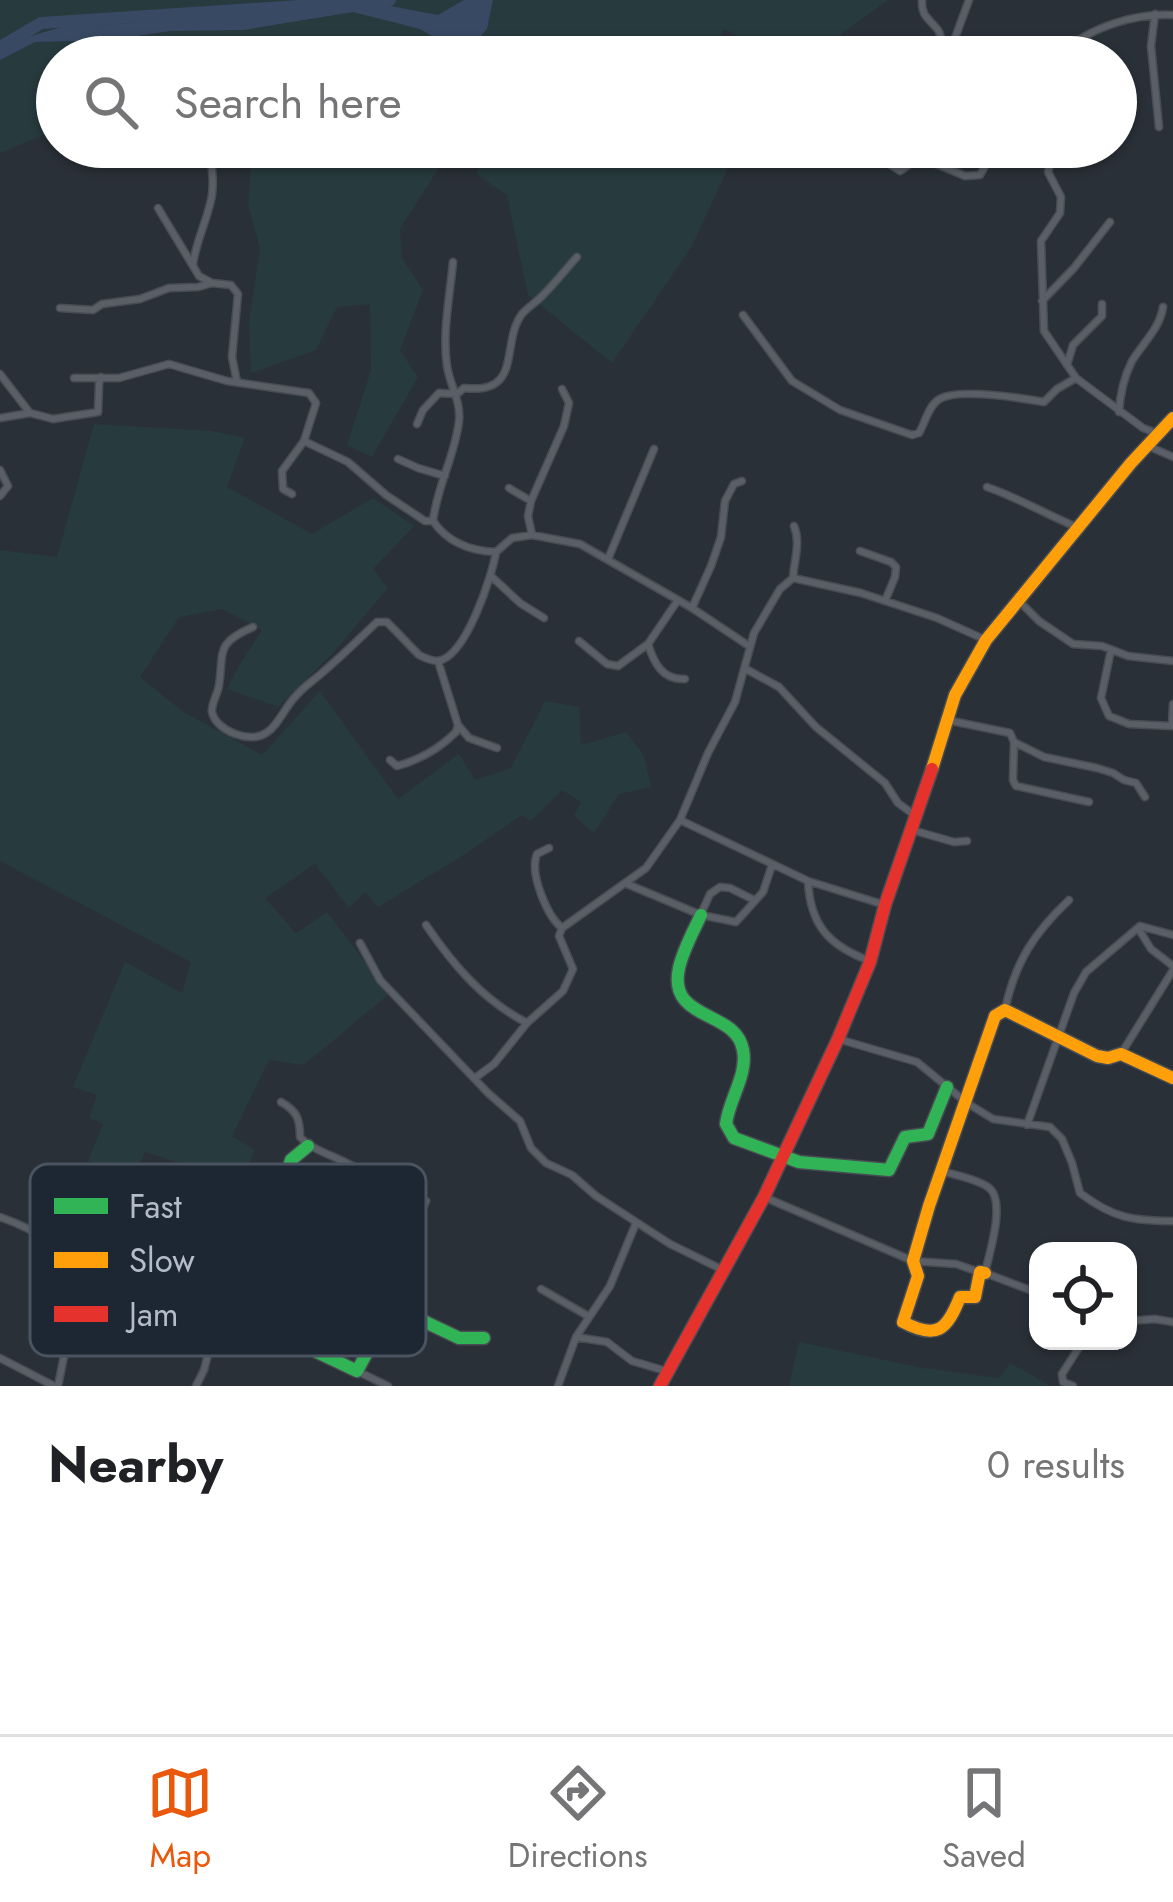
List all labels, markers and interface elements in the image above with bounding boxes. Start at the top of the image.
search box [36,36,1137,168]
icon: search [78,69,144,135]
text: Search here [174,70,402,135]
legend [30,1164,426,1356]
text: Fast [129,1183,182,1230]
text: Slow [129,1237,195,1284]
map controls [1029,1242,1137,1350]
button: locate [1029,1242,1137,1350]
text: Jam [125,1291,179,1338]
text: Nearby [48,1427,223,1501]
text: 0 results [987,1436,1125,1493]
tab: Map [147,1760,213,1879]
tab: Directions [508,1760,648,1879]
tab: Saved [942,1760,1026,1879]

